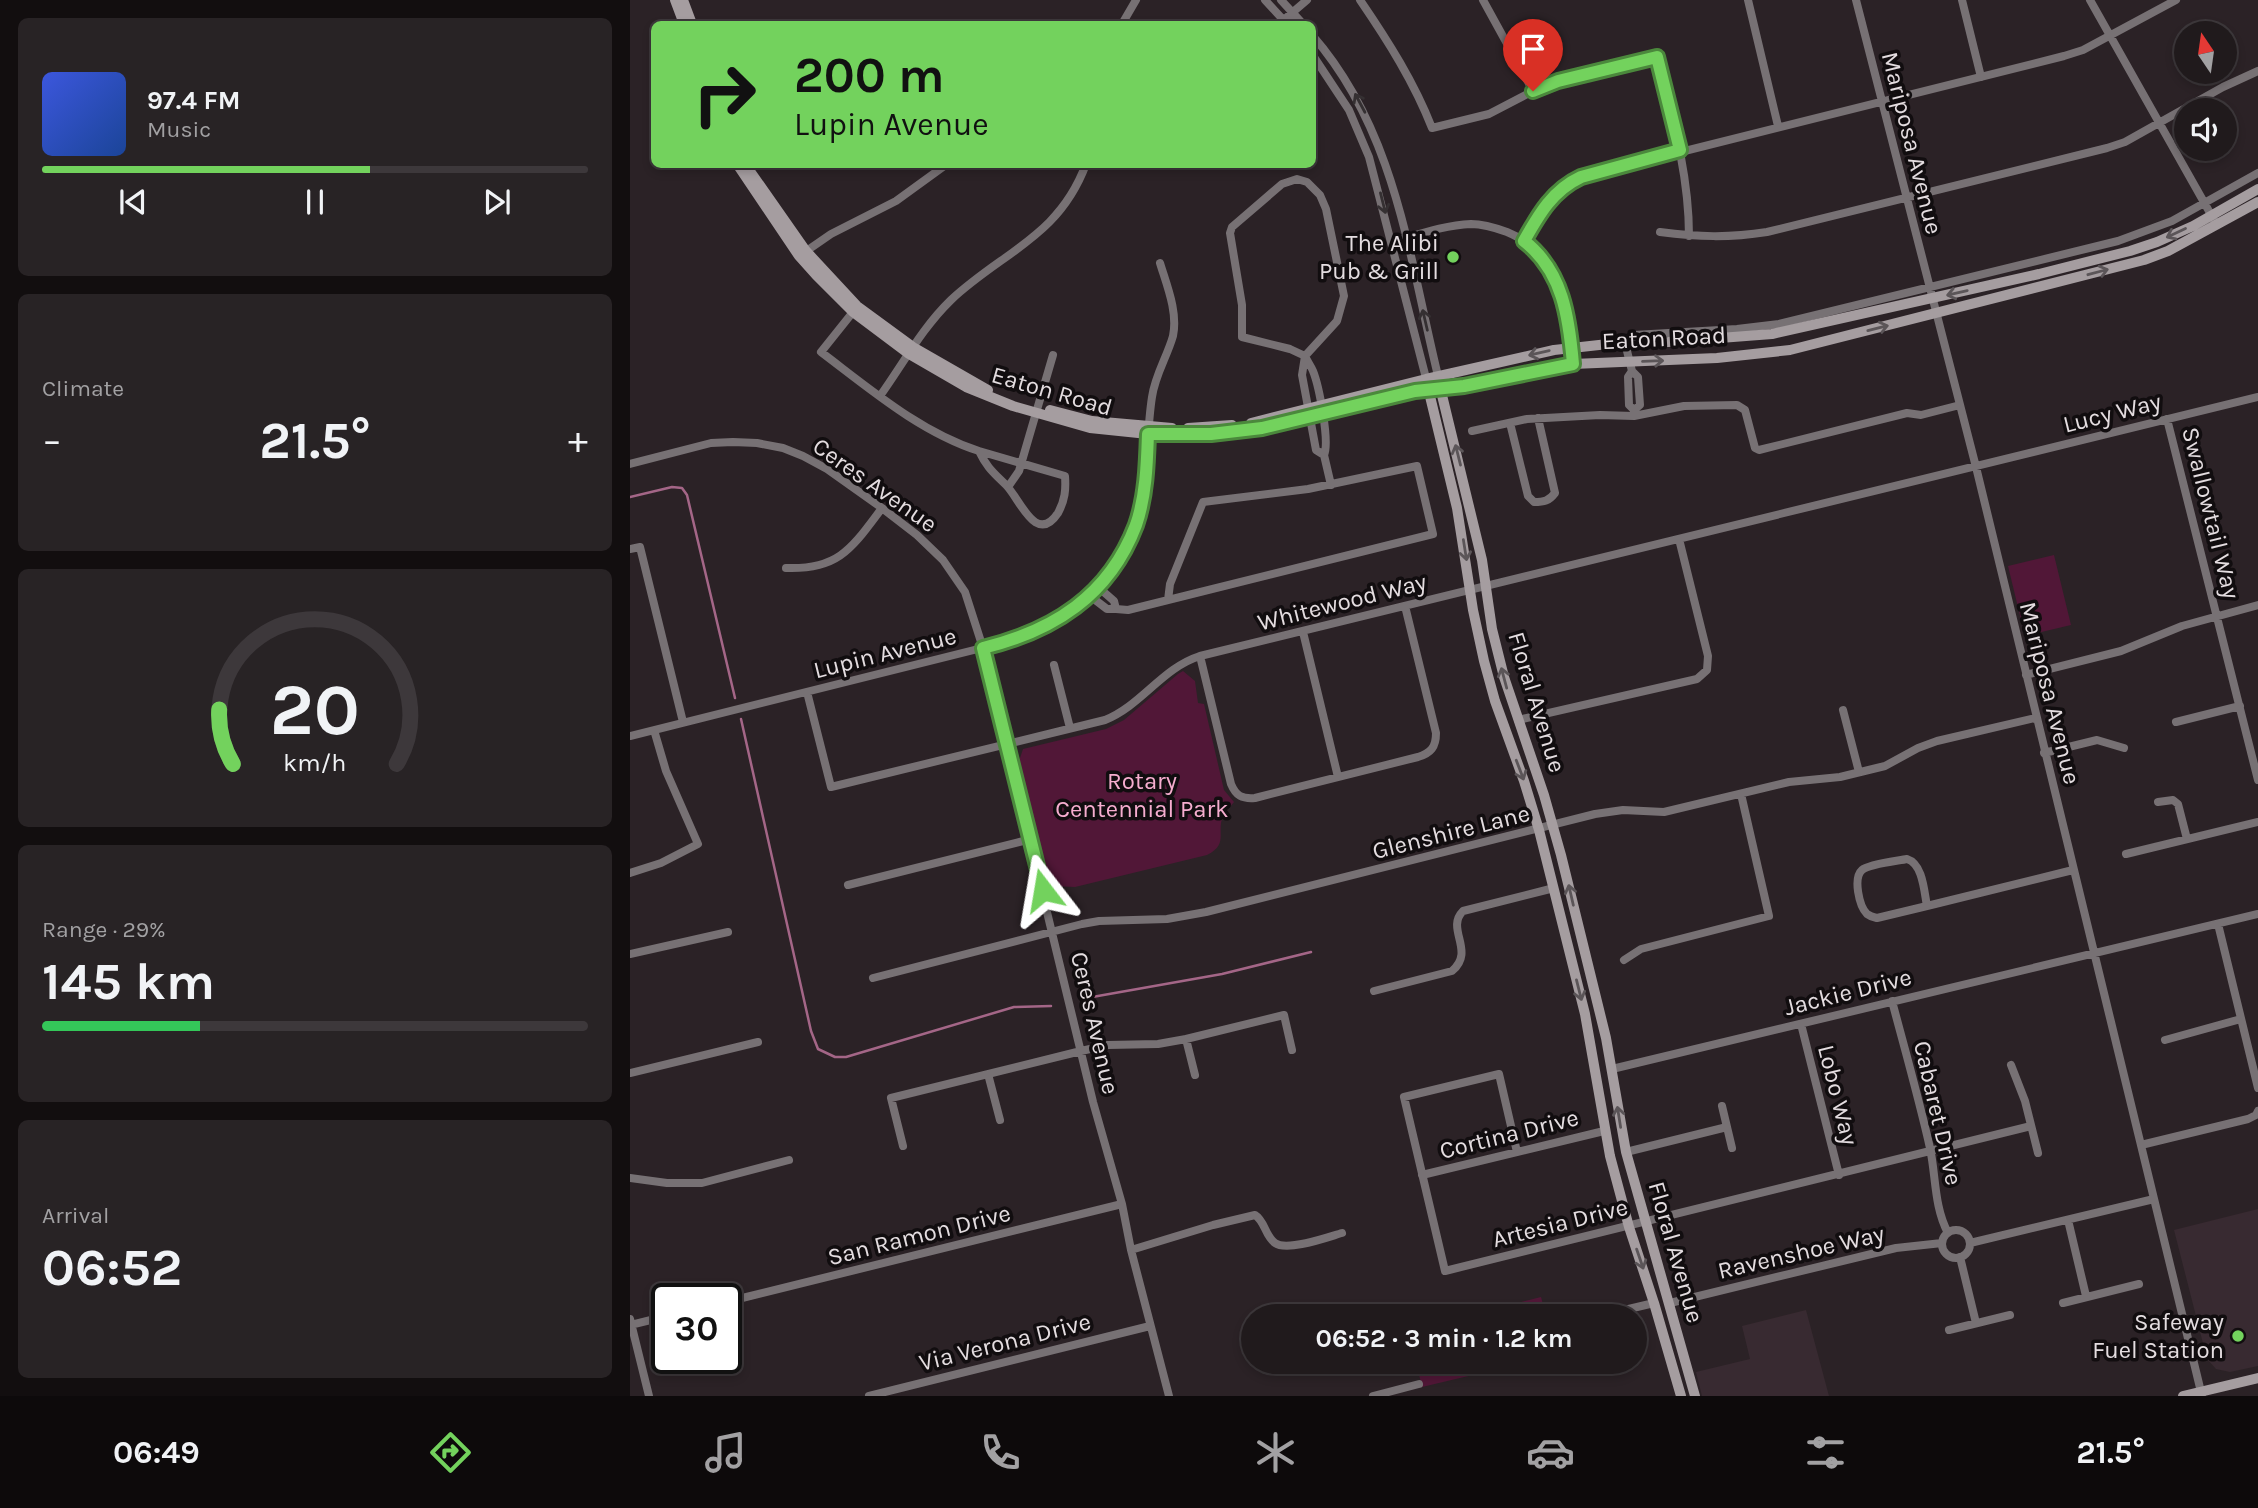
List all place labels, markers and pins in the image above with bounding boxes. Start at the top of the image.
pin [1503,19,1563,91]
place label: The Alibi Pub & Grill [1319,229,1439,285]
marker: The Alibi Pub & Grill [1445,249,1461,265]
place label: Safeway Fuel Station [2092,1308,2224,1364]
marker: Safeway Fuel Station [2230,1328,2246,1344]

